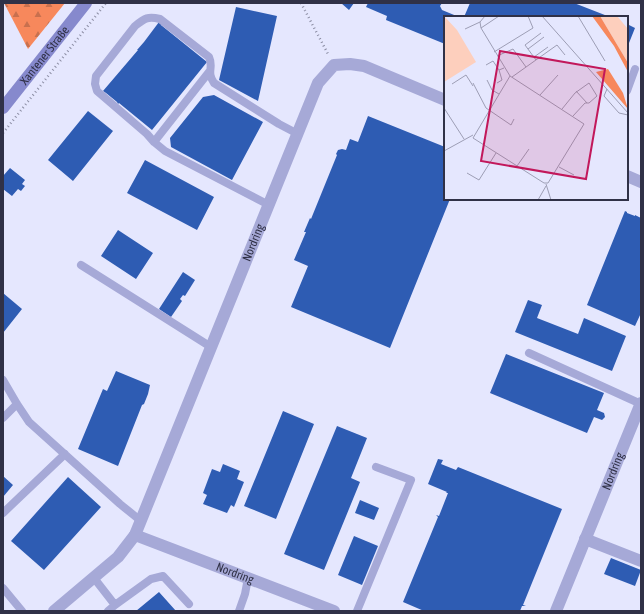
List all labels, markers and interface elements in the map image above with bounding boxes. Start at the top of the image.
inset map [444,16,628,200]
street label: Xantener Straße [17,23,72,87]
street label: Nordring [240,221,268,263]
street label: Nordring [599,450,627,492]
street label: Nordring [214,560,257,587]

